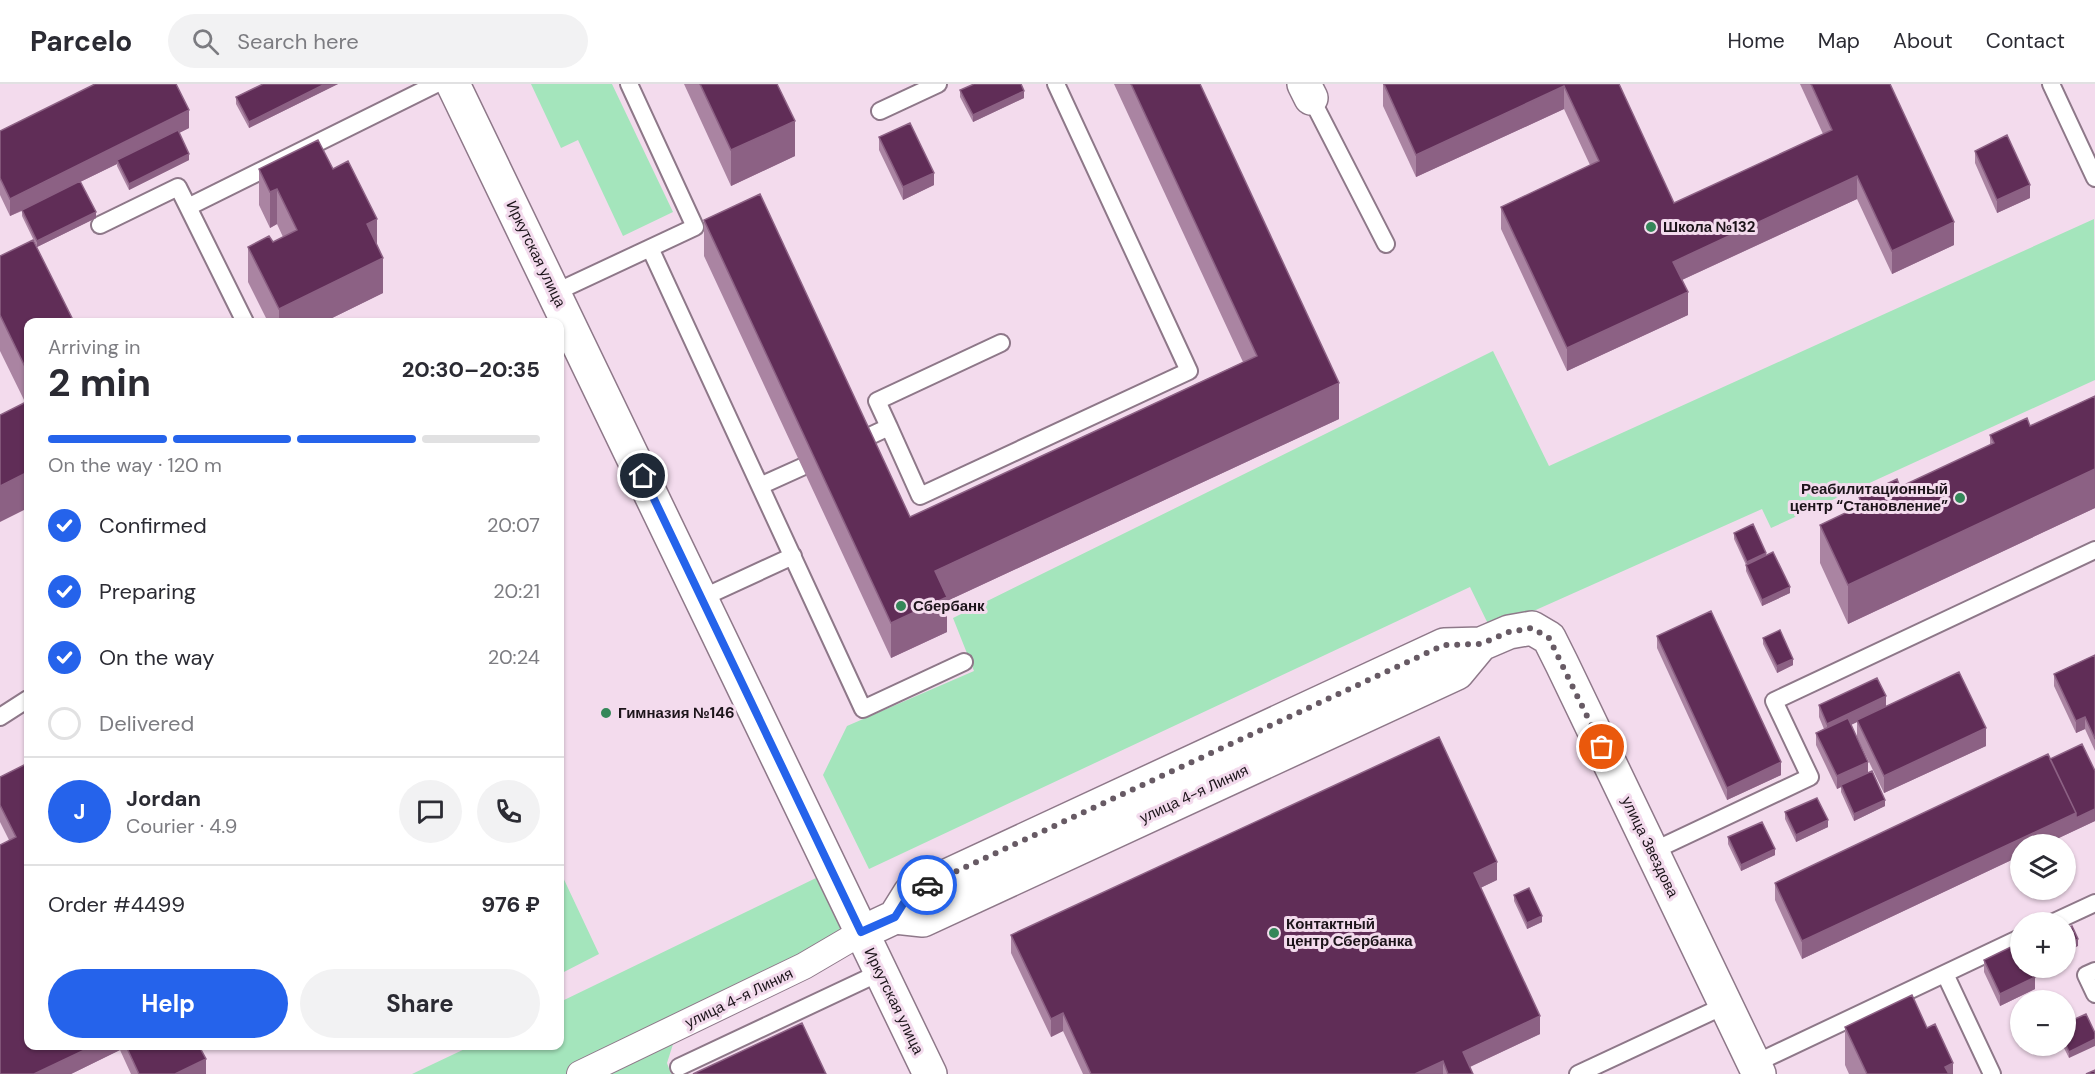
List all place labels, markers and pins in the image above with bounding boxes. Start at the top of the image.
place label: Школа №132 [1663,217,1756,237]
marker: Школа №132 [1644,220,1658,234]
pin [617,450,668,501]
place label: Реабилитационный центр “Становление” [1790,479,1948,516]
marker: Реабилитационный центр “Становление” [1953,491,1967,505]
place label: Сбербанк [913,596,985,616]
marker: Сбербанк [894,599,908,613]
place label: Гимназия №146 [618,703,734,723]
marker: Гимназия №146 [599,706,613,720]
pin [1576,721,1627,772]
place label: Контактный центр Сбербанка [1286,914,1413,951]
marker: Контактный центр Сбербанка [1267,926,1281,940]

